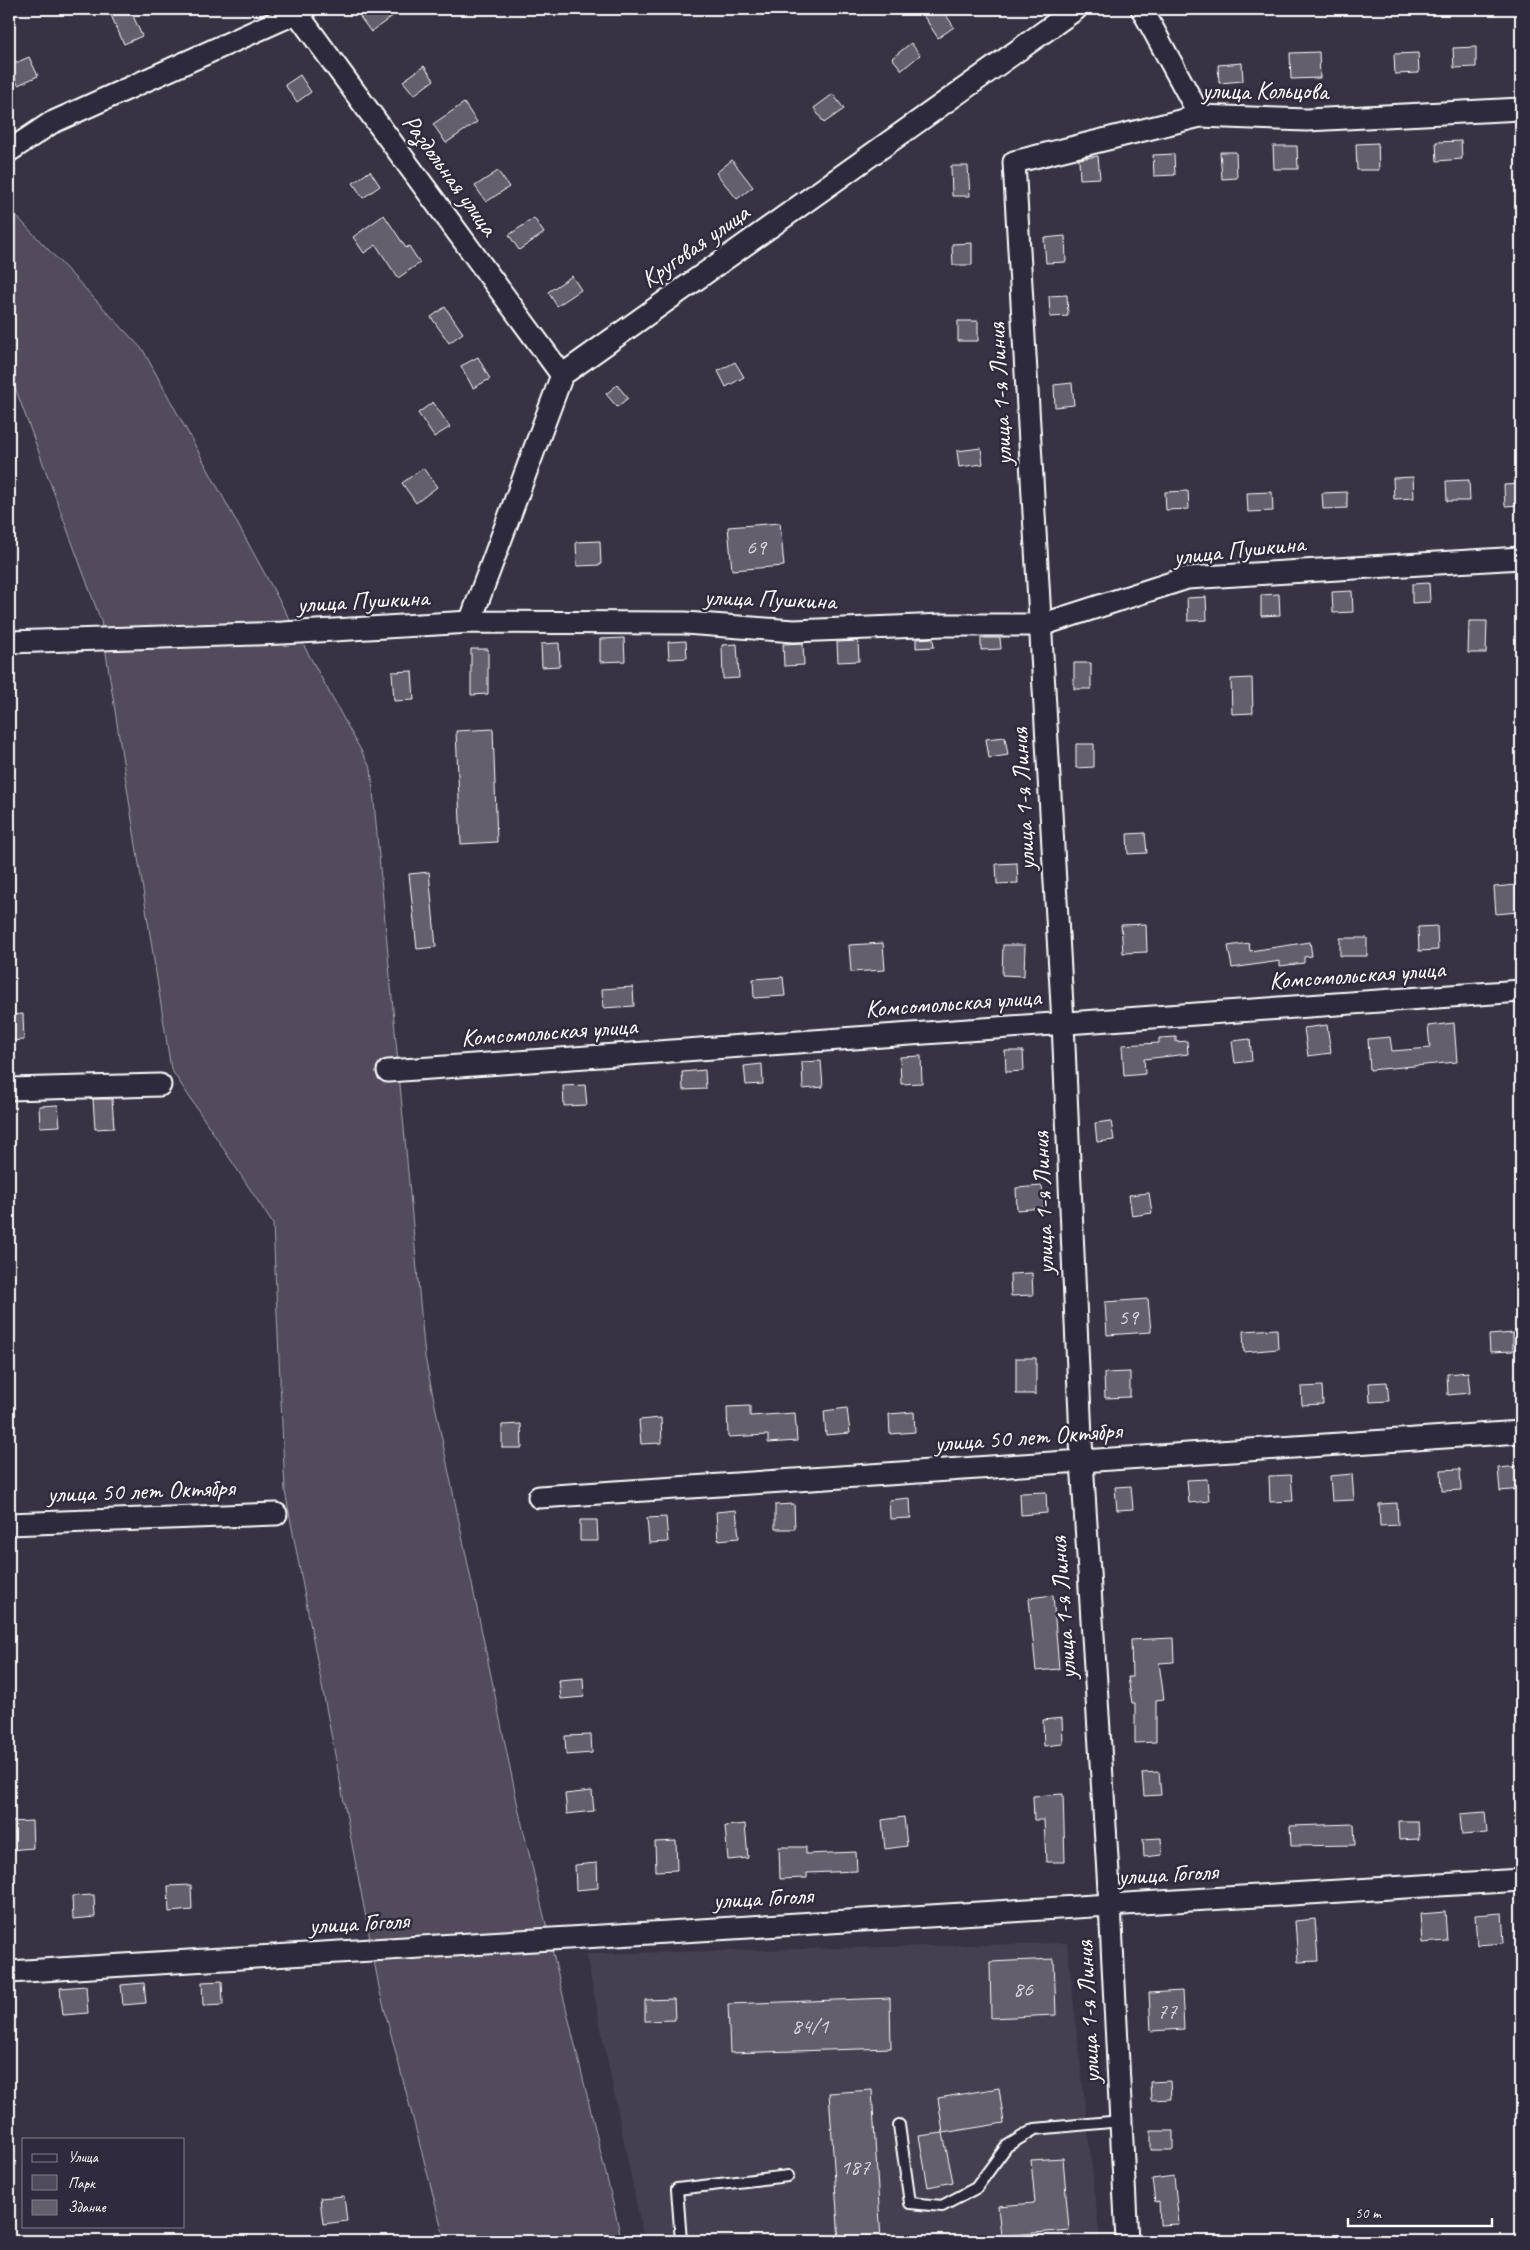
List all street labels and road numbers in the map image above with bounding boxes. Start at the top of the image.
street label: улица Кольцова [1200,75,1331,107]
street label: Раздольная улица [394,108,506,244]
street label: Круговая улица [634,196,757,295]
street label: улица 1-я Линия [980,321,1020,468]
street label: улица Пушкина [1170,527,1309,573]
street label: улица Пушкина [294,581,432,621]
street label: улица Пушкина [702,581,839,617]
street label: улица 1-я Линия [1003,726,1043,873]
street label: Комсомольская улица [1268,953,1448,997]
street label: Комсомольская улица [864,981,1044,1025]
street label: Комсомольская улица [460,1010,640,1054]
street label: улица 1-я Линия [1024,1130,1062,1277]
street label: улица 50 лет Октября [931,1414,1125,1460]
street label: улица 50 лет Октября [45,1472,238,1510]
street label: улица 1-я Линия [1042,1535,1084,1682]
street label: улица Гоголя [1115,1855,1221,1893]
street label: улица Гоголя [710,1879,816,1917]
street label: улица Гоголя [306,1904,412,1942]
street label: улица 1-я Линия [1068,1939,1108,2086]

